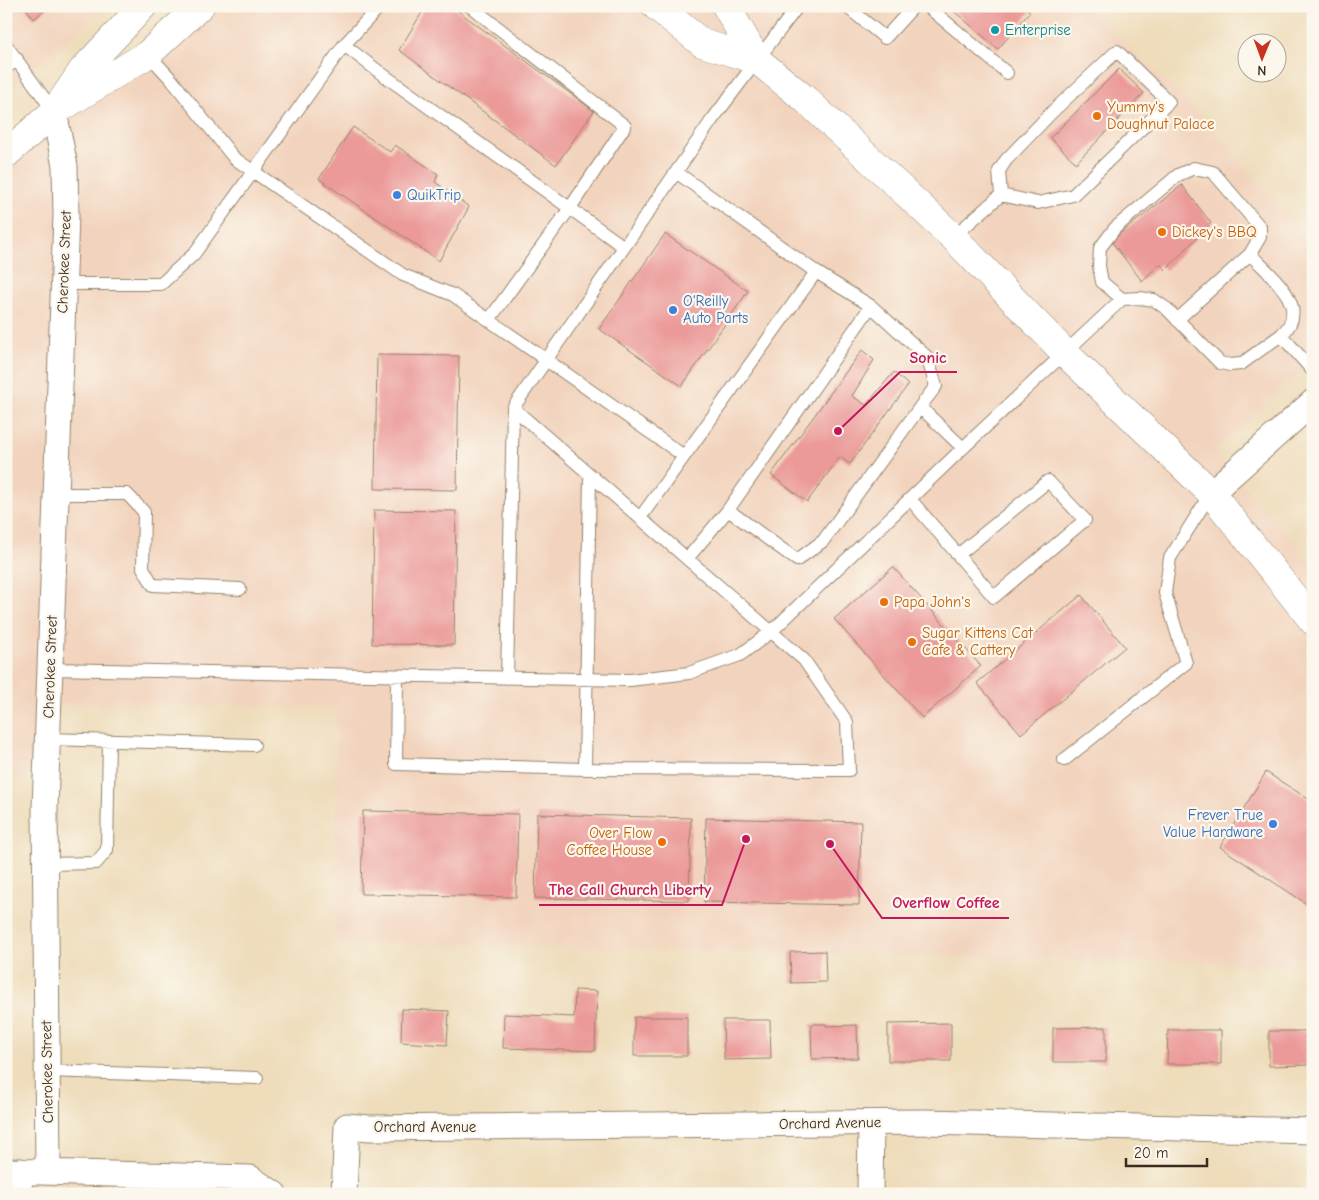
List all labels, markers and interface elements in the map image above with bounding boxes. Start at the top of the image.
place label: Enterprise [1005,21,1071,39]
marker: Enterprise [989,24,1001,36]
north arrow [1236,32,1286,82]
text: N [1257,62,1266,79]
place label: Yummy's Doughnut Palace [1107,98,1215,133]
marker: Yummy's Doughnut Palace [1091,110,1103,122]
place label: QuikTrip [407,186,461,204]
marker: QuikTrip [391,189,403,201]
street label: Cherokee Street [53,210,75,314]
place label: Dickey's BBQ [1172,223,1257,241]
marker: Dickey's BBQ [1156,226,1168,238]
place label: O'Reilly Auto Parts [683,292,748,327]
marker: O'Reilly Auto Parts [667,304,679,316]
callout: Sonic [900,341,957,372]
text: Sonic [909,349,947,367]
place label: Papa John's [894,593,971,611]
marker: Papa John's [878,596,890,608]
street label: Cherokee Street [39,615,61,719]
place label: Sugar Kittens Cat Cafe & Cattery [922,624,1034,659]
marker: Sugar Kittens Cat Cafe & Cattery [906,636,918,648]
place label: Frever True Value Hardware [1163,806,1263,841]
marker: Frever True Value Hardware [1267,818,1279,830]
place label: Over Flow Coffee House [567,824,652,859]
marker: Over Flow Coffee House [656,836,668,848]
callout: The Call Church Liberty [539,874,722,905]
text: The Call Church Liberty [549,881,712,899]
callout: Overflow Coffee [882,887,1009,918]
text: Overflow Coffee [892,894,1000,912]
street label: Cherokee Street [37,1020,57,1124]
street label: Orchard Avenue [779,1113,882,1133]
street label: Orchard Avenue [374,1118,477,1136]
scale bar [1126,1135,1208,1167]
text: 20 m [1134,1144,1168,1162]

